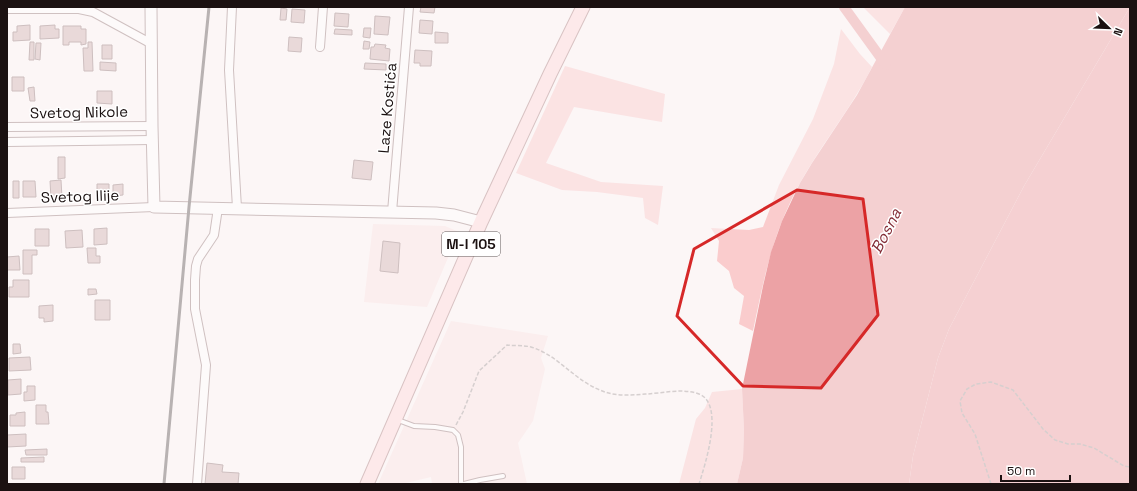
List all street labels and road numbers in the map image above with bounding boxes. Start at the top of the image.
street label: Laze Kostića [374,61,400,154]
street label: Svetog Nikole [30,102,128,122]
street label: Svetog Ilije [40,185,120,207]
road number: M-I 105 [442,232,500,256]

